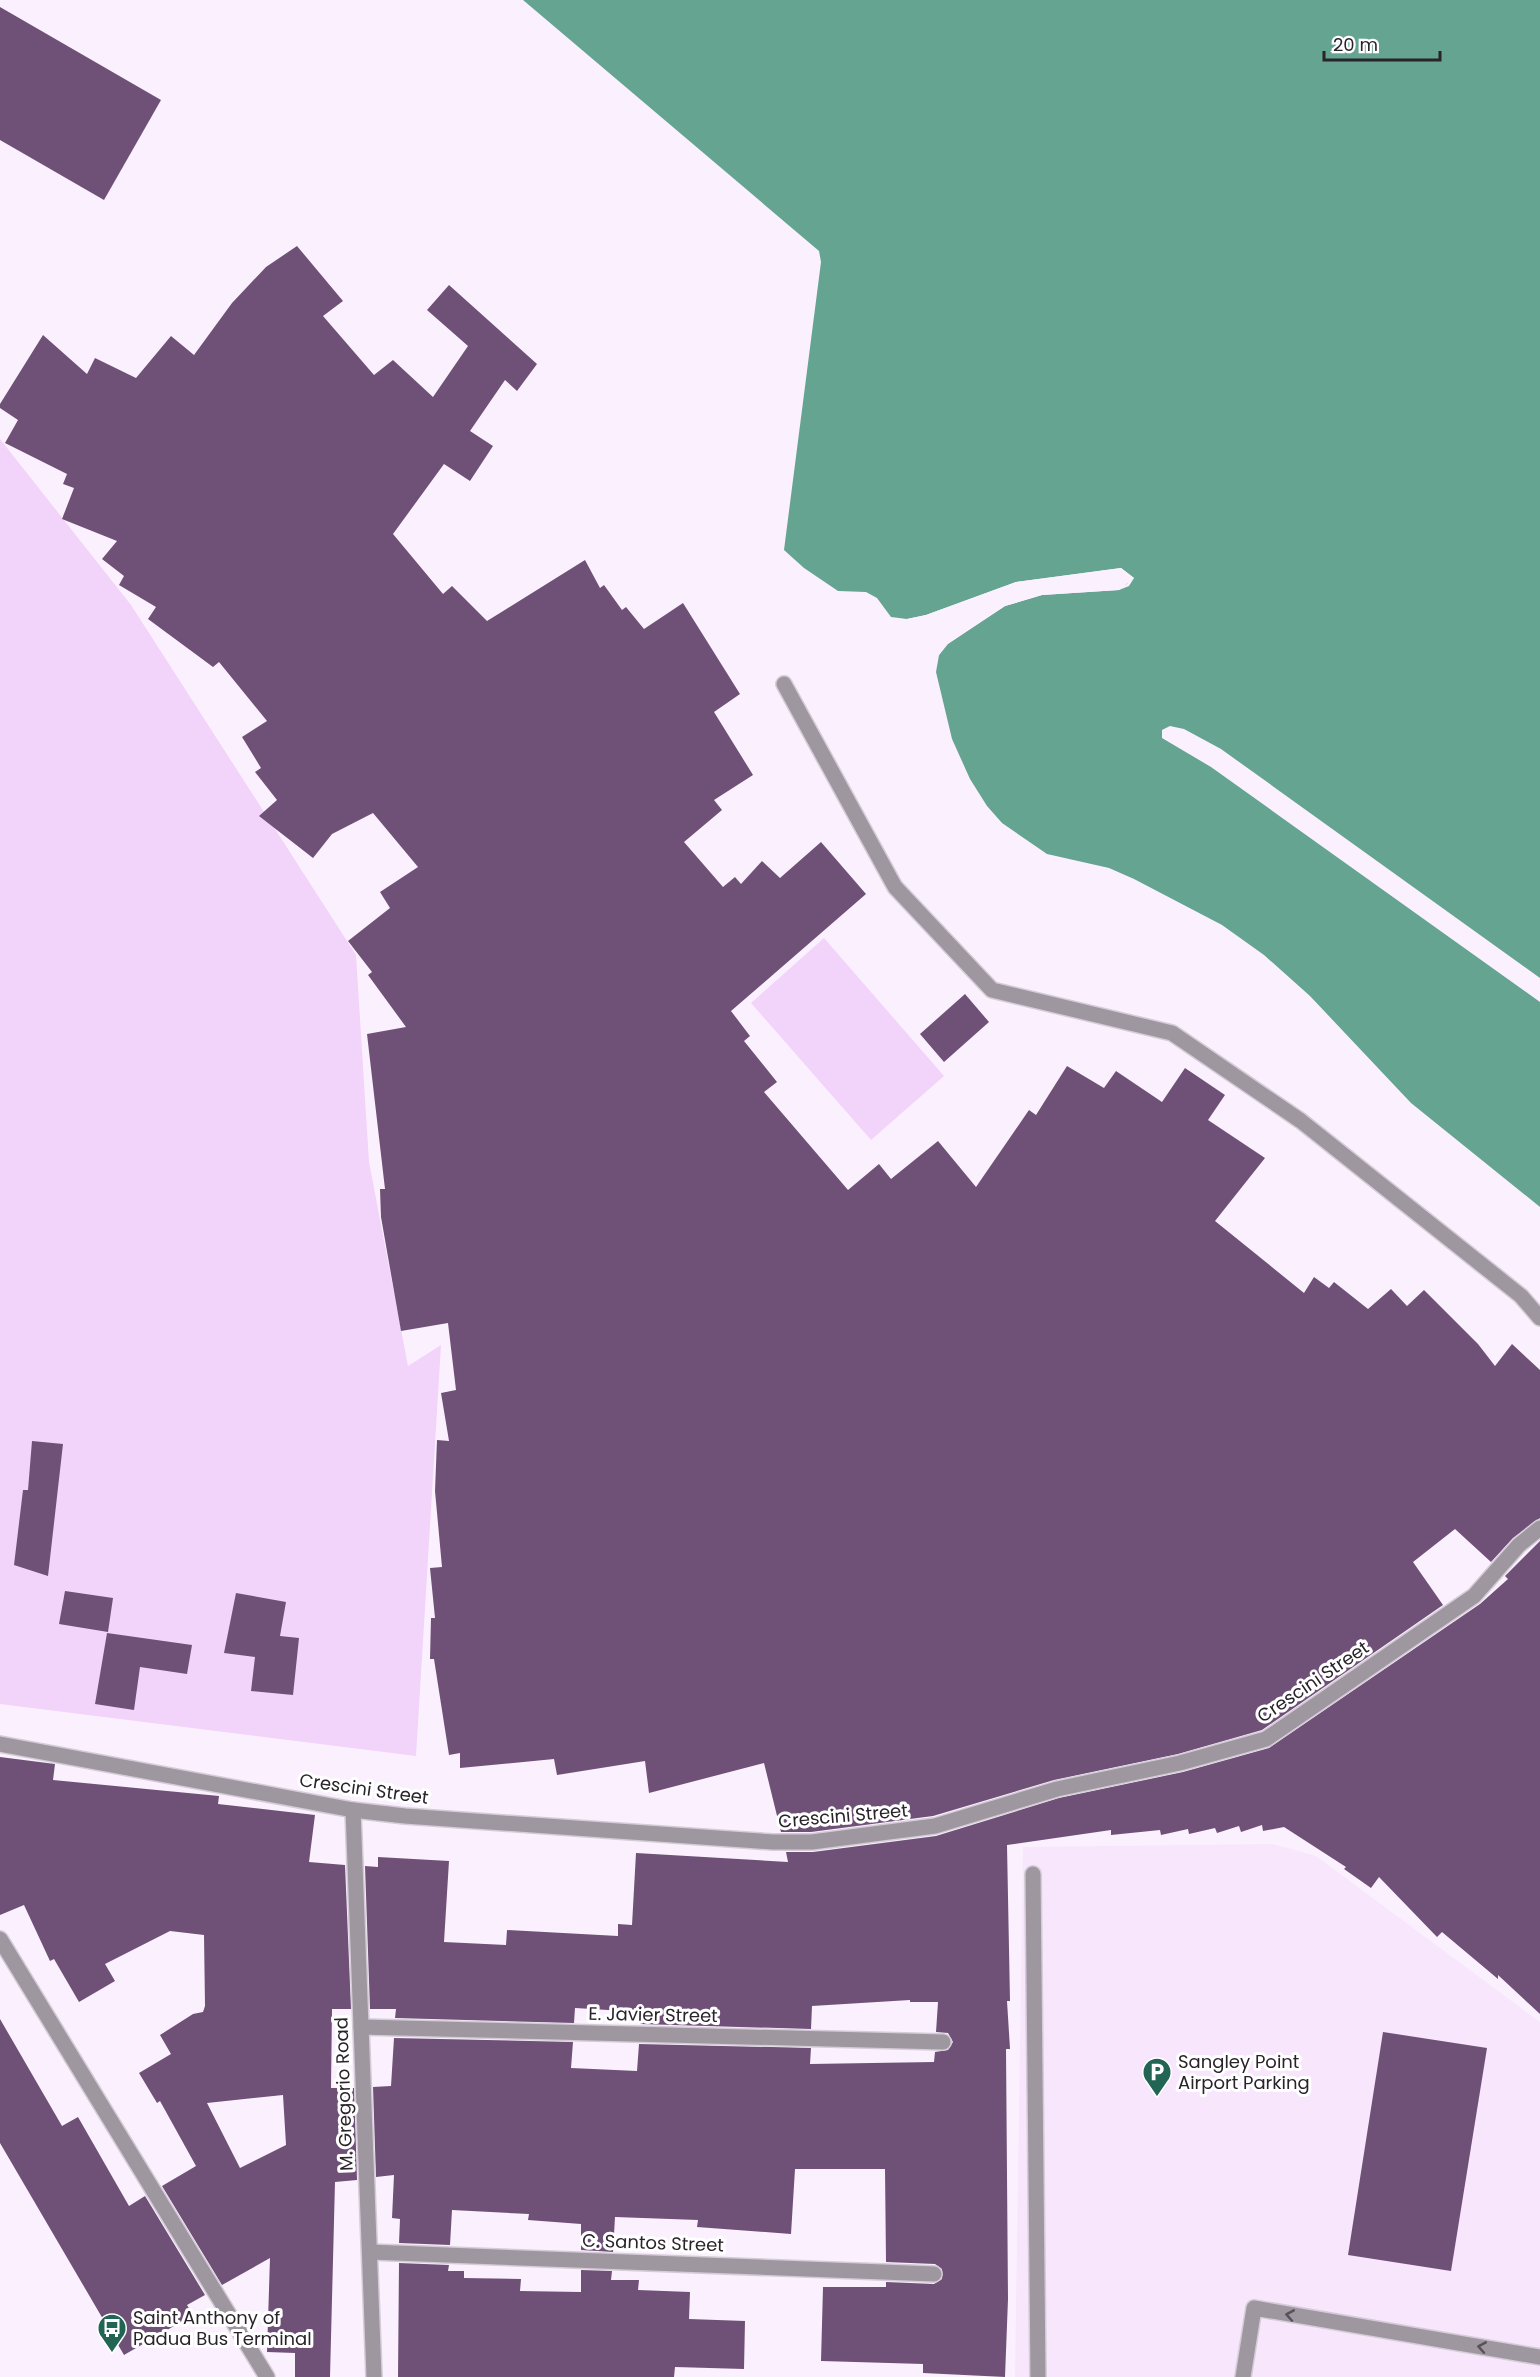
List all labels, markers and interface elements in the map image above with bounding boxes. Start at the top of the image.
scale bar [1324,24,1440,62]
text: 20 m [1333,32,1378,57]
street label: Crescini Street [1252,1635,1374,1728]
street label: Crescini Street [298,1767,430,1810]
street label: Crescini Street [777,1797,909,1834]
street label: E. Javier Street [588,2001,718,2028]
street label: M. Gregorio Road [328,2017,359,2171]
place label: Sangley Point Airport Parking [1178,2049,1310,2095]
parking icon: Sangley Point Airport Parking [1141,2056,1173,2098]
street label: C. Santos Street [582,2228,724,2257]
place label: Saint Anthony of Padua Bus Terminal [133,2305,312,2351]
one-way arrow [1285,2309,1295,2321]
bus stop icon: Saint Anthony of Padua Bus Terminal [96,2312,128,2354]
one-way arrow [1478,2342,1487,2354]

